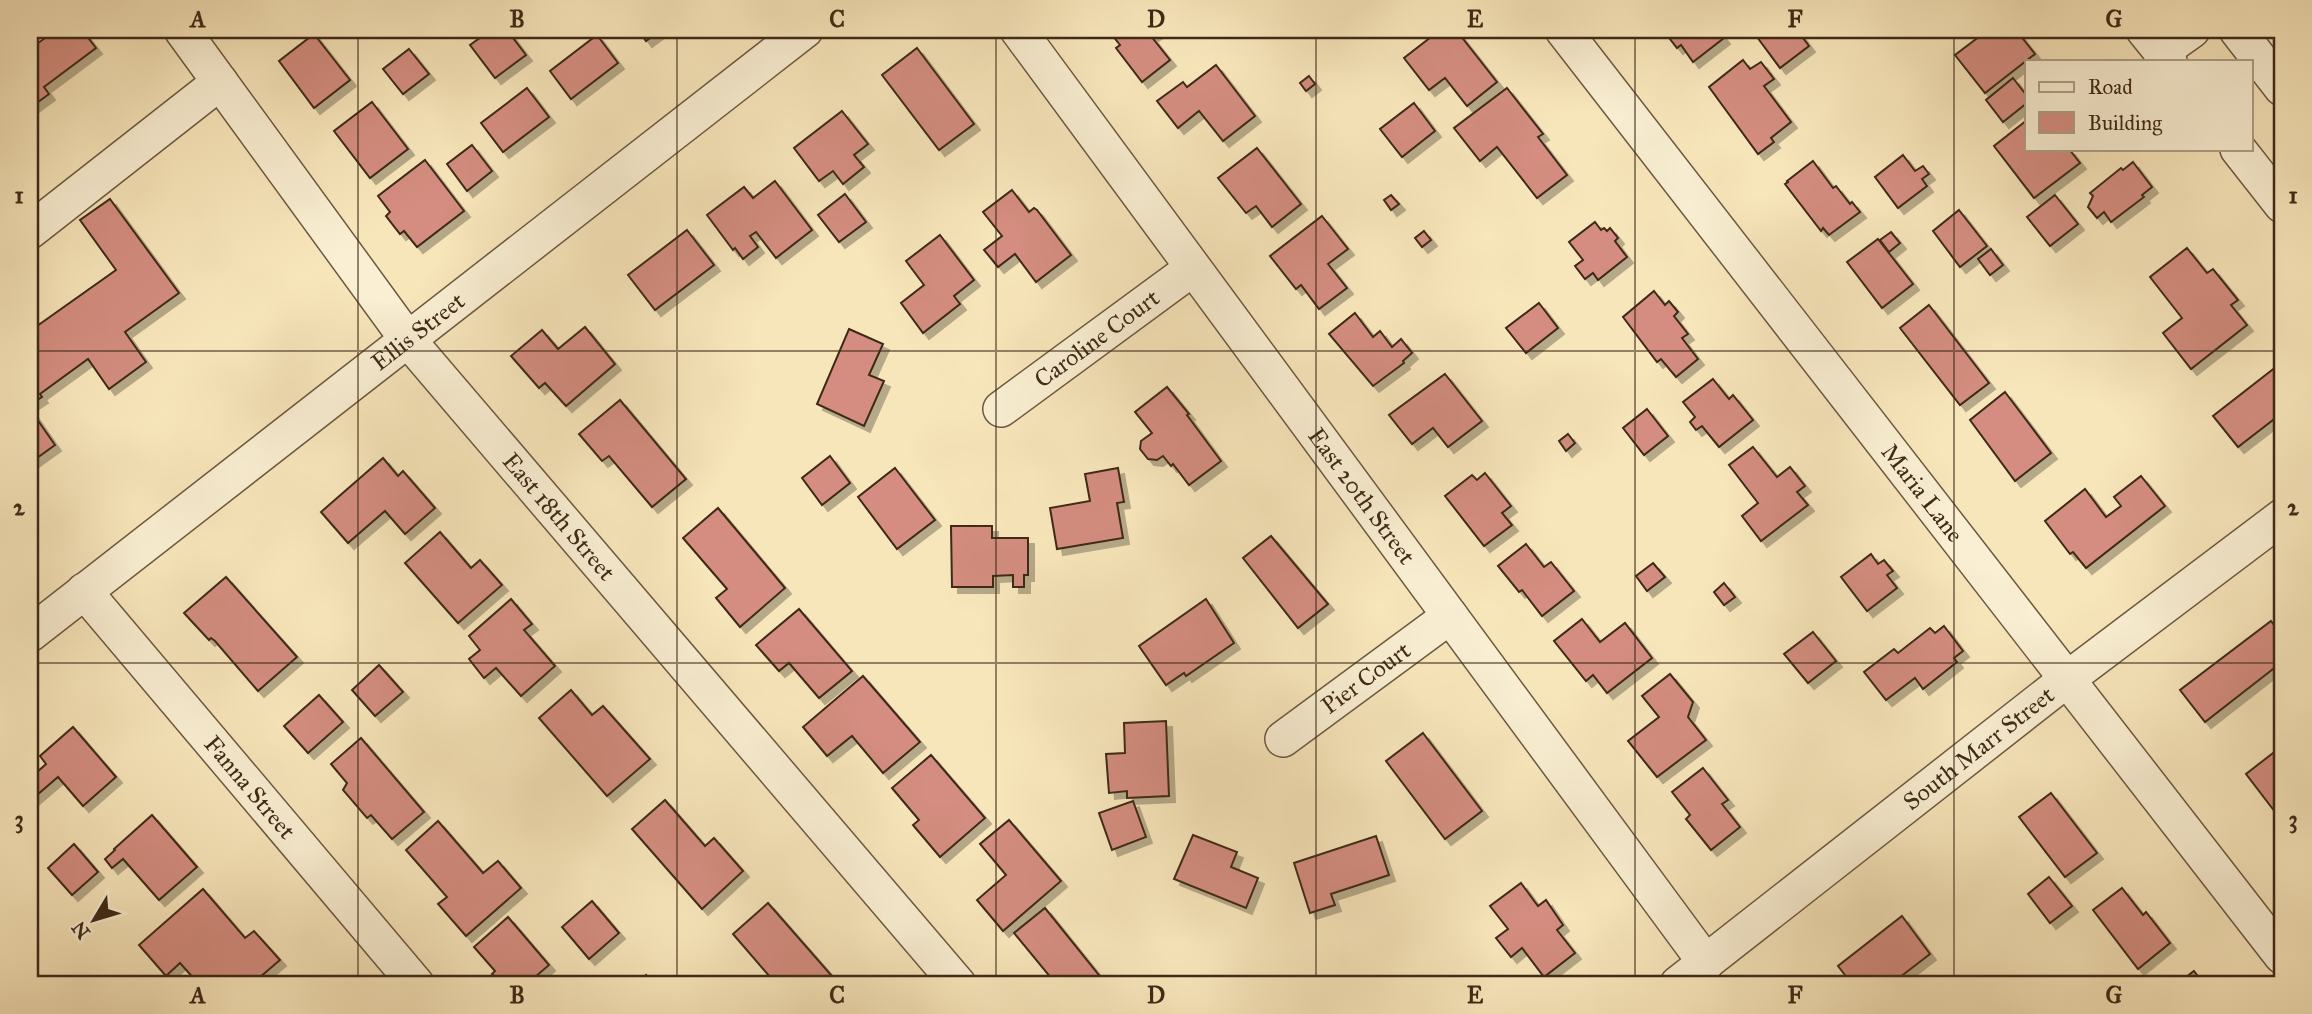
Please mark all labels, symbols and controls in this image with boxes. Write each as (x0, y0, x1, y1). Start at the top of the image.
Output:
text: A (188, 5, 206, 33)
text: B (509, 5, 525, 33)
text: C (829, 5, 845, 33)
text: D (1147, 5, 1165, 33)
text: E (1467, 5, 1484, 33)
text: F (1787, 5, 1803, 33)
text: G (2106, 5, 2123, 33)
legend (2025, 60, 2252, 150)
text: Road (2088, 74, 2133, 100)
text: Building (2088, 110, 2162, 136)
text: 1 (14, 181, 24, 209)
text: 1 (2288, 181, 2298, 209)
street label: Caroline Court (1028, 282, 1166, 394)
street label: Ellis Street (365, 285, 471, 377)
street label: East 20th Street (1301, 422, 1422, 571)
street label: Maria Lane (1875, 438, 1970, 548)
street label: East 18th Street (496, 447, 622, 587)
text: 2 (13, 493, 25, 521)
text: 2 (2287, 493, 2299, 521)
street label: Pier Court (1315, 635, 1417, 721)
street label: South Marr Street (1897, 680, 2061, 817)
street label: Fanna Street (198, 729, 302, 846)
text: 3 (14, 805, 24, 834)
text: 3 (2288, 805, 2298, 834)
north arrow (60, 884, 130, 954)
text: N (67, 917, 95, 944)
text: A (188, 981, 206, 1009)
text: B (509, 981, 525, 1009)
text: C (829, 981, 845, 1009)
text: D (1147, 981, 1165, 1009)
text: E (1467, 981, 1484, 1009)
text: F (1787, 981, 1803, 1009)
text: G (2106, 981, 2123, 1009)

